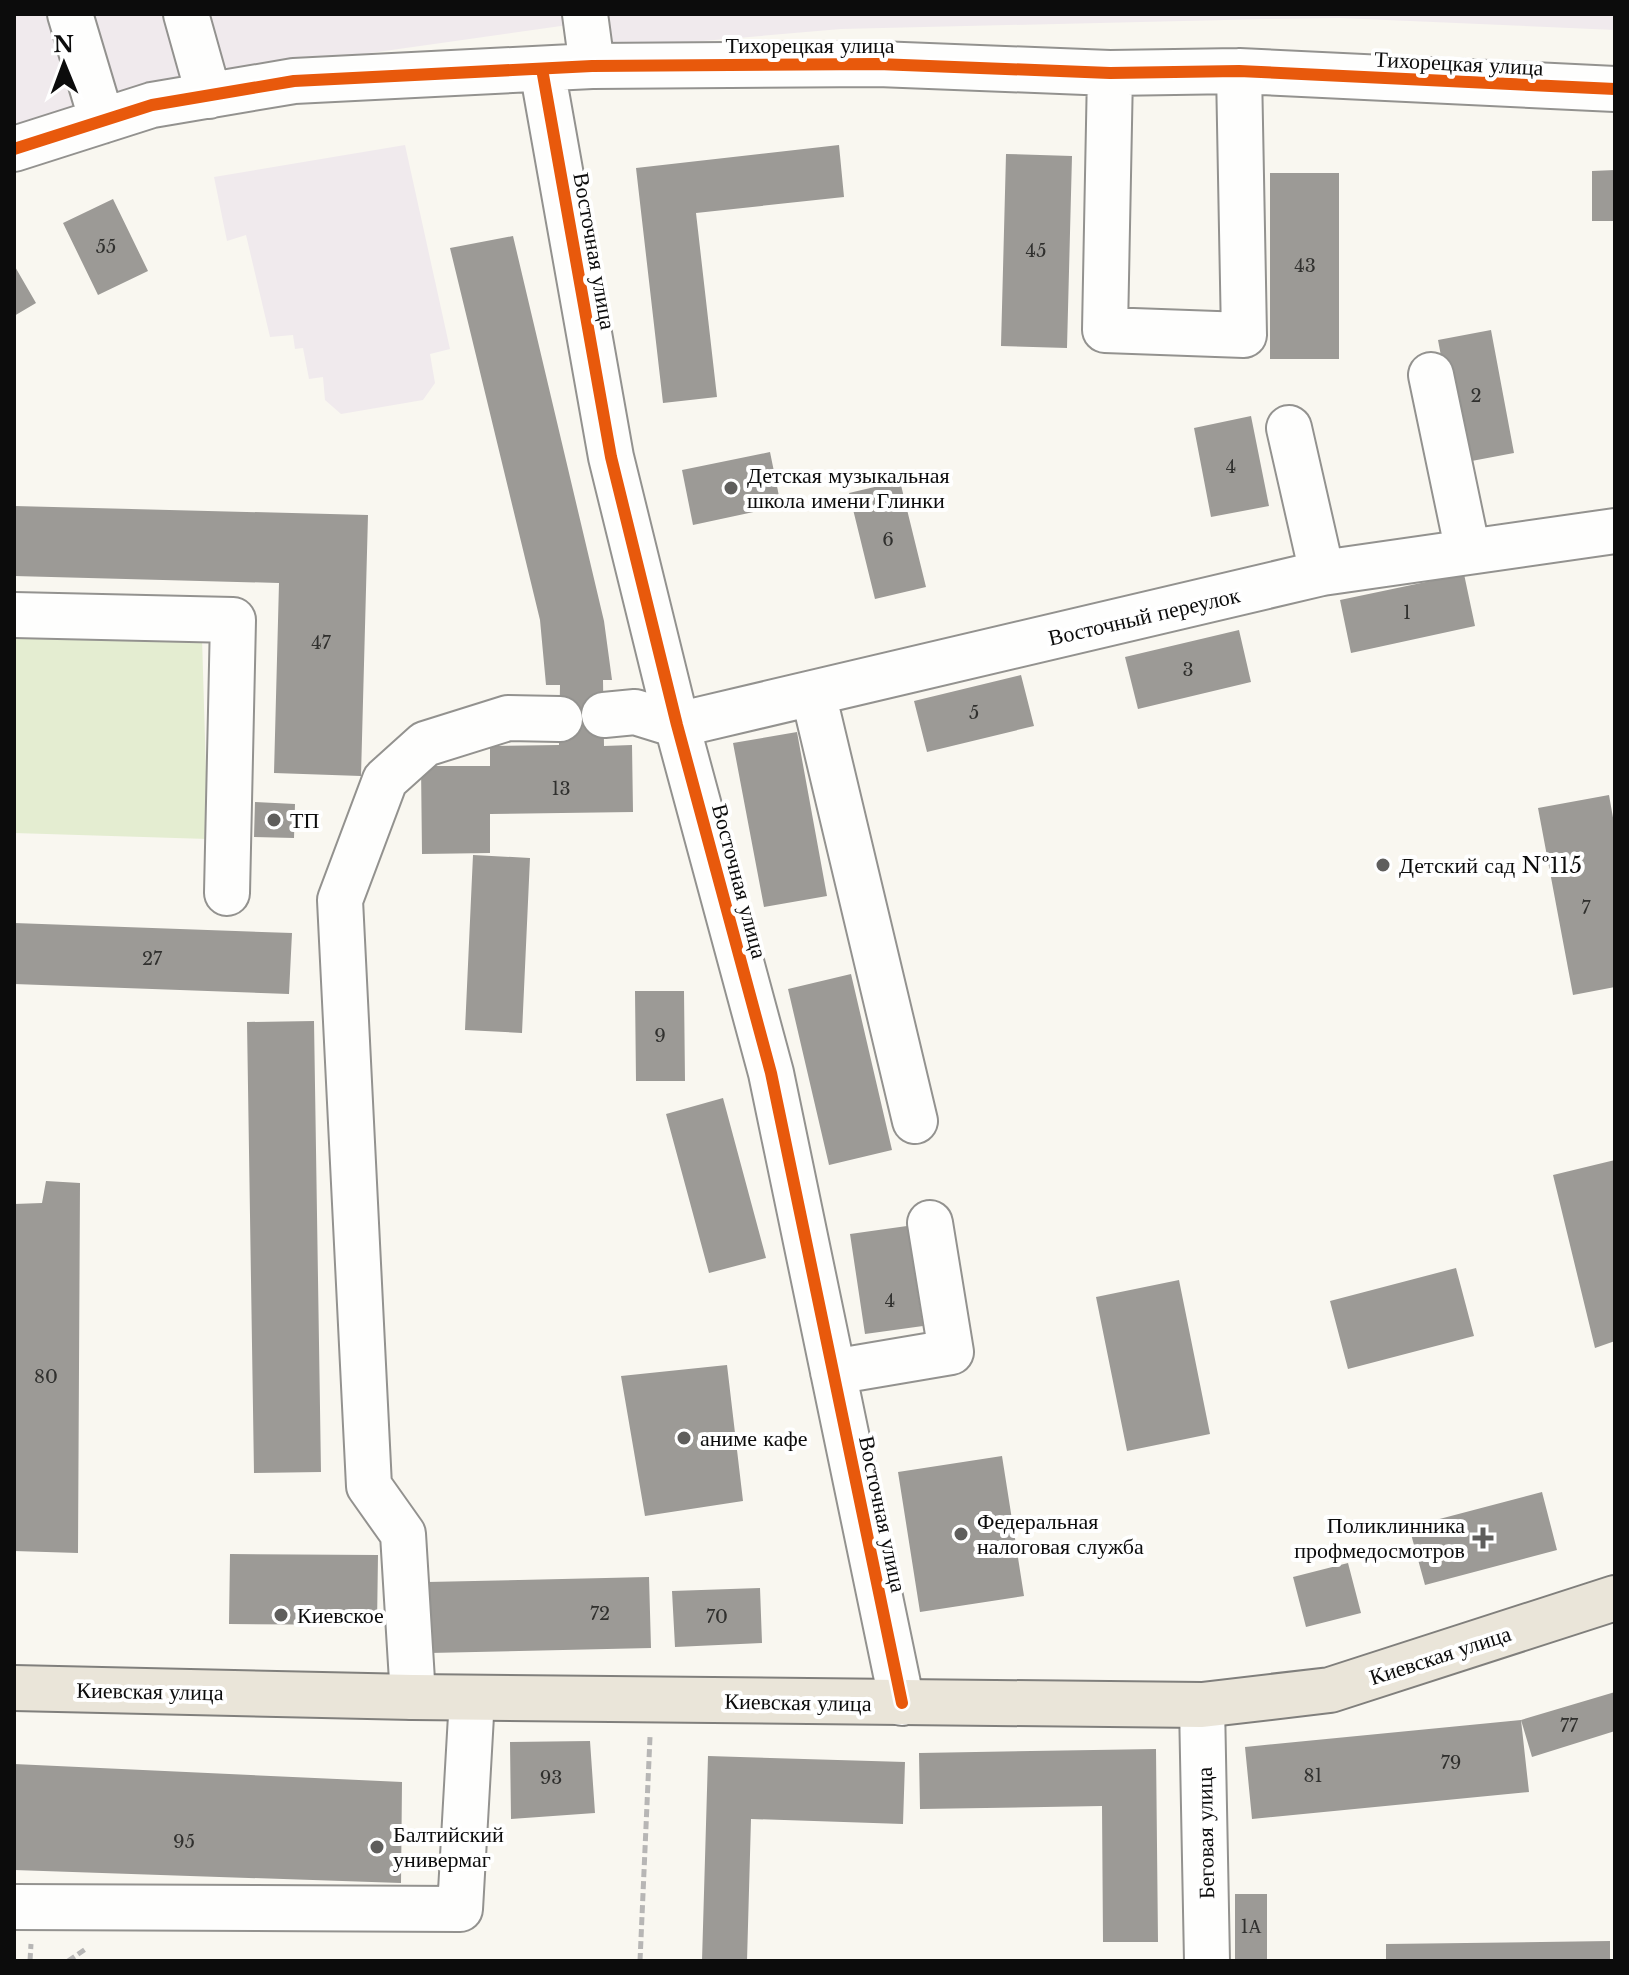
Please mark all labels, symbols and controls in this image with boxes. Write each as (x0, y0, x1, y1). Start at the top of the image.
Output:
north arrow (24, 24, 104, 104)
text: N (53, 31, 75, 58)
street label: Тихорецкая улица (725, 32, 895, 59)
street label: Тихорецкая улица (1374, 46, 1544, 81)
street label: Восточная улица (567, 170, 622, 332)
house number: 55 (96, 236, 116, 258)
house number: 45 (1026, 240, 1046, 262)
house number: 43 (1294, 255, 1316, 277)
house number: 2 (1470, 385, 1482, 407)
house number: 4 (1226, 456, 1236, 478)
place label: Детская музыкальная школа имени Глинки (747, 462, 950, 514)
marker: Детская музыкальная школа имени Глинки (722, 479, 740, 497)
house number: 6 (882, 529, 894, 551)
street label: Восточный переулок (1046, 581, 1243, 652)
house number: 1 (1403, 602, 1411, 624)
house number: 47 (311, 632, 332, 654)
house number: 3 (1182, 659, 1194, 681)
house number: 5 (969, 702, 979, 724)
house number: 13 (551, 778, 571, 800)
street label: Восточная улица (706, 801, 773, 962)
place label: ТП (290, 807, 319, 834)
marker: ТП (265, 811, 283, 829)
place label: Детский сад №115 (1399, 852, 1582, 879)
marker: Детский сад №115 (1374, 856, 1392, 874)
house number: 7 (1581, 897, 1591, 919)
house number: 27 (142, 948, 163, 970)
house number: 9 (654, 1025, 666, 1047)
house number: 4 (885, 1290, 895, 1312)
house number: 80 (34, 1366, 58, 1388)
place label: аниме кафе (700, 1425, 807, 1452)
marker: аниме кафе (675, 1429, 693, 1447)
street label: Восточная улица (853, 1433, 912, 1595)
place label: Федеральная налоговая служба (977, 1508, 1144, 1560)
place label: Поликлинника профмедосмотров (1294, 1512, 1465, 1564)
marker: Федеральная налоговая служба (952, 1525, 970, 1543)
marker: Поликлинника профмедосмотров (1472, 1527, 1494, 1549)
place label: Киевское (297, 1602, 384, 1629)
house number: 72 (590, 1603, 610, 1625)
marker: Киевское (272, 1606, 290, 1624)
house number: 70 (706, 1606, 728, 1628)
street label: Киевская улица (1366, 1620, 1514, 1691)
street label: Киевская улица (76, 1677, 224, 1706)
street label: Киевская улица (724, 1688, 872, 1717)
house number: 77 (1560, 1715, 1579, 1737)
house number: 79 (1441, 1752, 1461, 1774)
house number: 81 (1304, 1765, 1322, 1787)
street label: Беговая улица (1191, 1766, 1220, 1899)
house number: 93 (540, 1767, 562, 1789)
place label: Балтийский универмаг (393, 1821, 504, 1873)
house number: 95 (173, 1831, 195, 1853)
marker: Балтийский универмаг (368, 1838, 386, 1856)
house number: 1А (1240, 1916, 1262, 1938)

